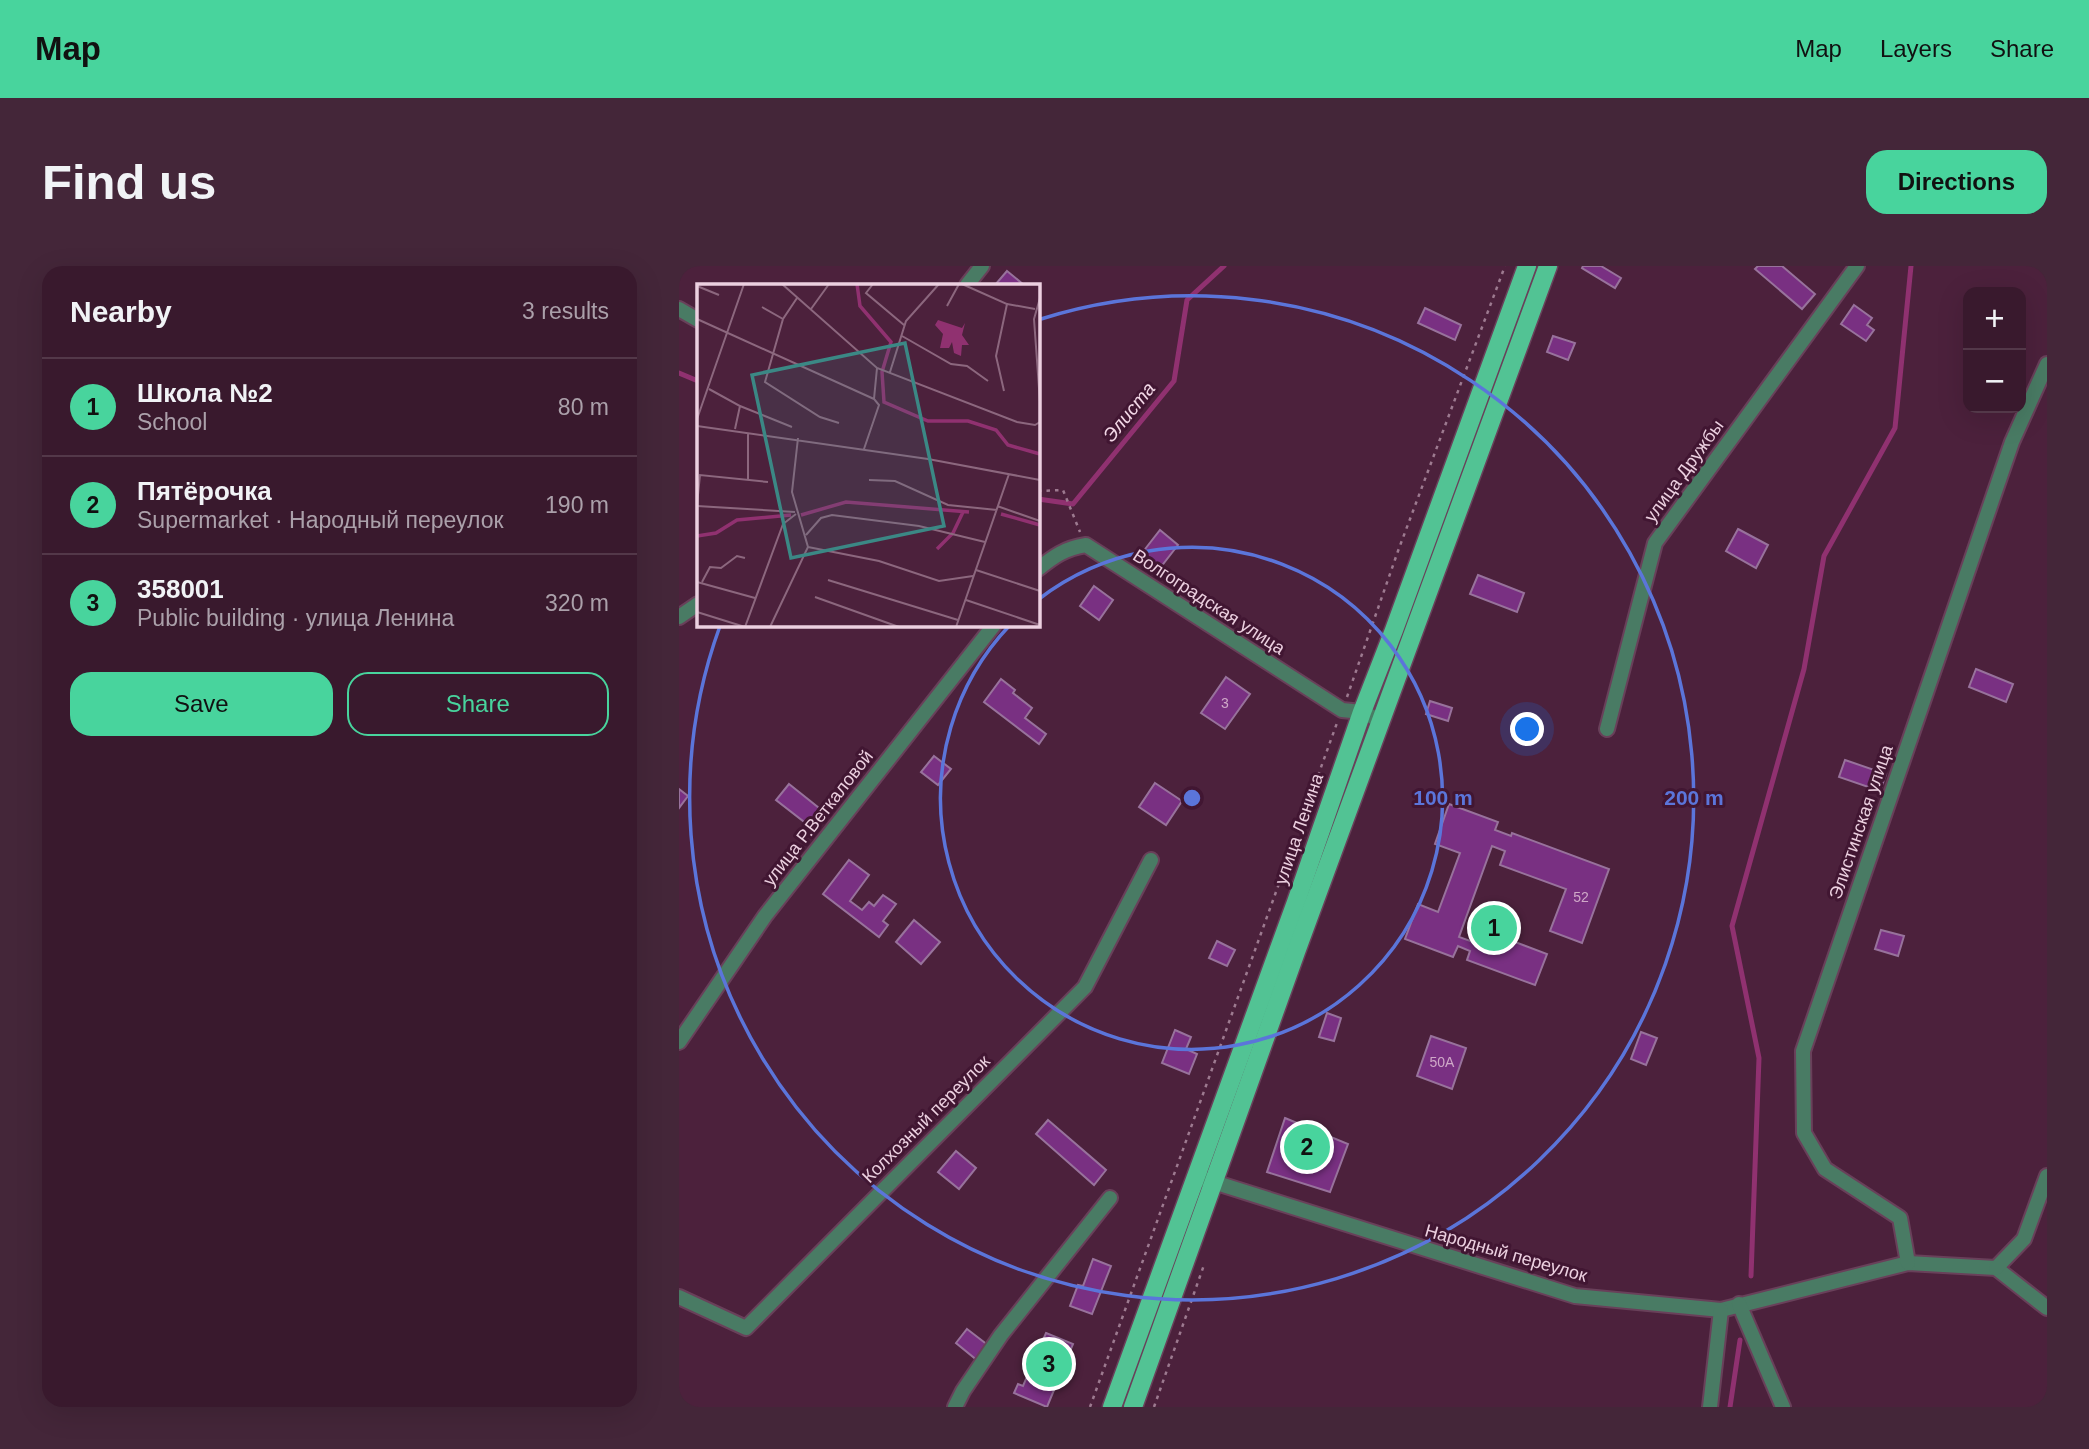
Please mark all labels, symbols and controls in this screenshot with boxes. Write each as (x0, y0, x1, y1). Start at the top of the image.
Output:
text: Map (35, 30, 101, 67)
text: Map (1795, 35, 1842, 62)
text: Layers (1880, 35, 1952, 62)
text: Share (1990, 35, 2054, 62)
button: Directions (1866, 150, 2047, 214)
text: Find us (42, 155, 216, 209)
inset map (697, 284, 1039, 626)
map controls (1963, 287, 2026, 413)
button: + (1963, 287, 2026, 350)
text: Nearby (70, 295, 172, 328)
text: 3 results (522, 298, 609, 324)
button: − (1963, 350, 2026, 413)
text: Школа №2 (137, 378, 273, 408)
water label: Элиста (1099, 378, 1159, 446)
text: 1 (87, 394, 99, 420)
text: 80 m (558, 394, 609, 420)
text: School (137, 409, 207, 435)
street label: улица Дружбы (1640, 416, 1728, 526)
text: Пятёрочка (137, 476, 272, 506)
text: 2 (87, 492, 99, 518)
text: 190 m (545, 492, 609, 518)
text: Supermarket · Народный переулок (137, 507, 504, 533)
street label: Волгоградская улица (1129, 545, 1289, 659)
text: 358001 (137, 574, 224, 604)
text: 3 (87, 590, 99, 616)
text: 320 m (545, 590, 609, 616)
text: Public building · улица Ленина (137, 605, 454, 631)
button: Save (70, 672, 333, 736)
button: Share (347, 672, 609, 736)
house number: 3 (1221, 695, 1229, 711)
your location (1510, 712, 1544, 746)
street label: Элистинская улица (1825, 741, 1897, 902)
street label: улица Р.Веткаловой (759, 746, 877, 890)
street label: улица Ленина (1271, 770, 1328, 887)
centre of rings (1180, 786, 1204, 810)
text: 100 m (1413, 786, 1473, 809)
text: 200 m (1664, 786, 1724, 809)
house number: 52 (1573, 889, 1589, 905)
pin: 1 (1471, 902, 1517, 954)
street label: Колхозный переулок (858, 1051, 994, 1187)
house number: 50А (1430, 1054, 1455, 1070)
pin: 2 (1284, 1121, 1330, 1173)
street label: Народный переулок (1423, 1220, 1590, 1286)
pin: 3 (1026, 1338, 1072, 1390)

